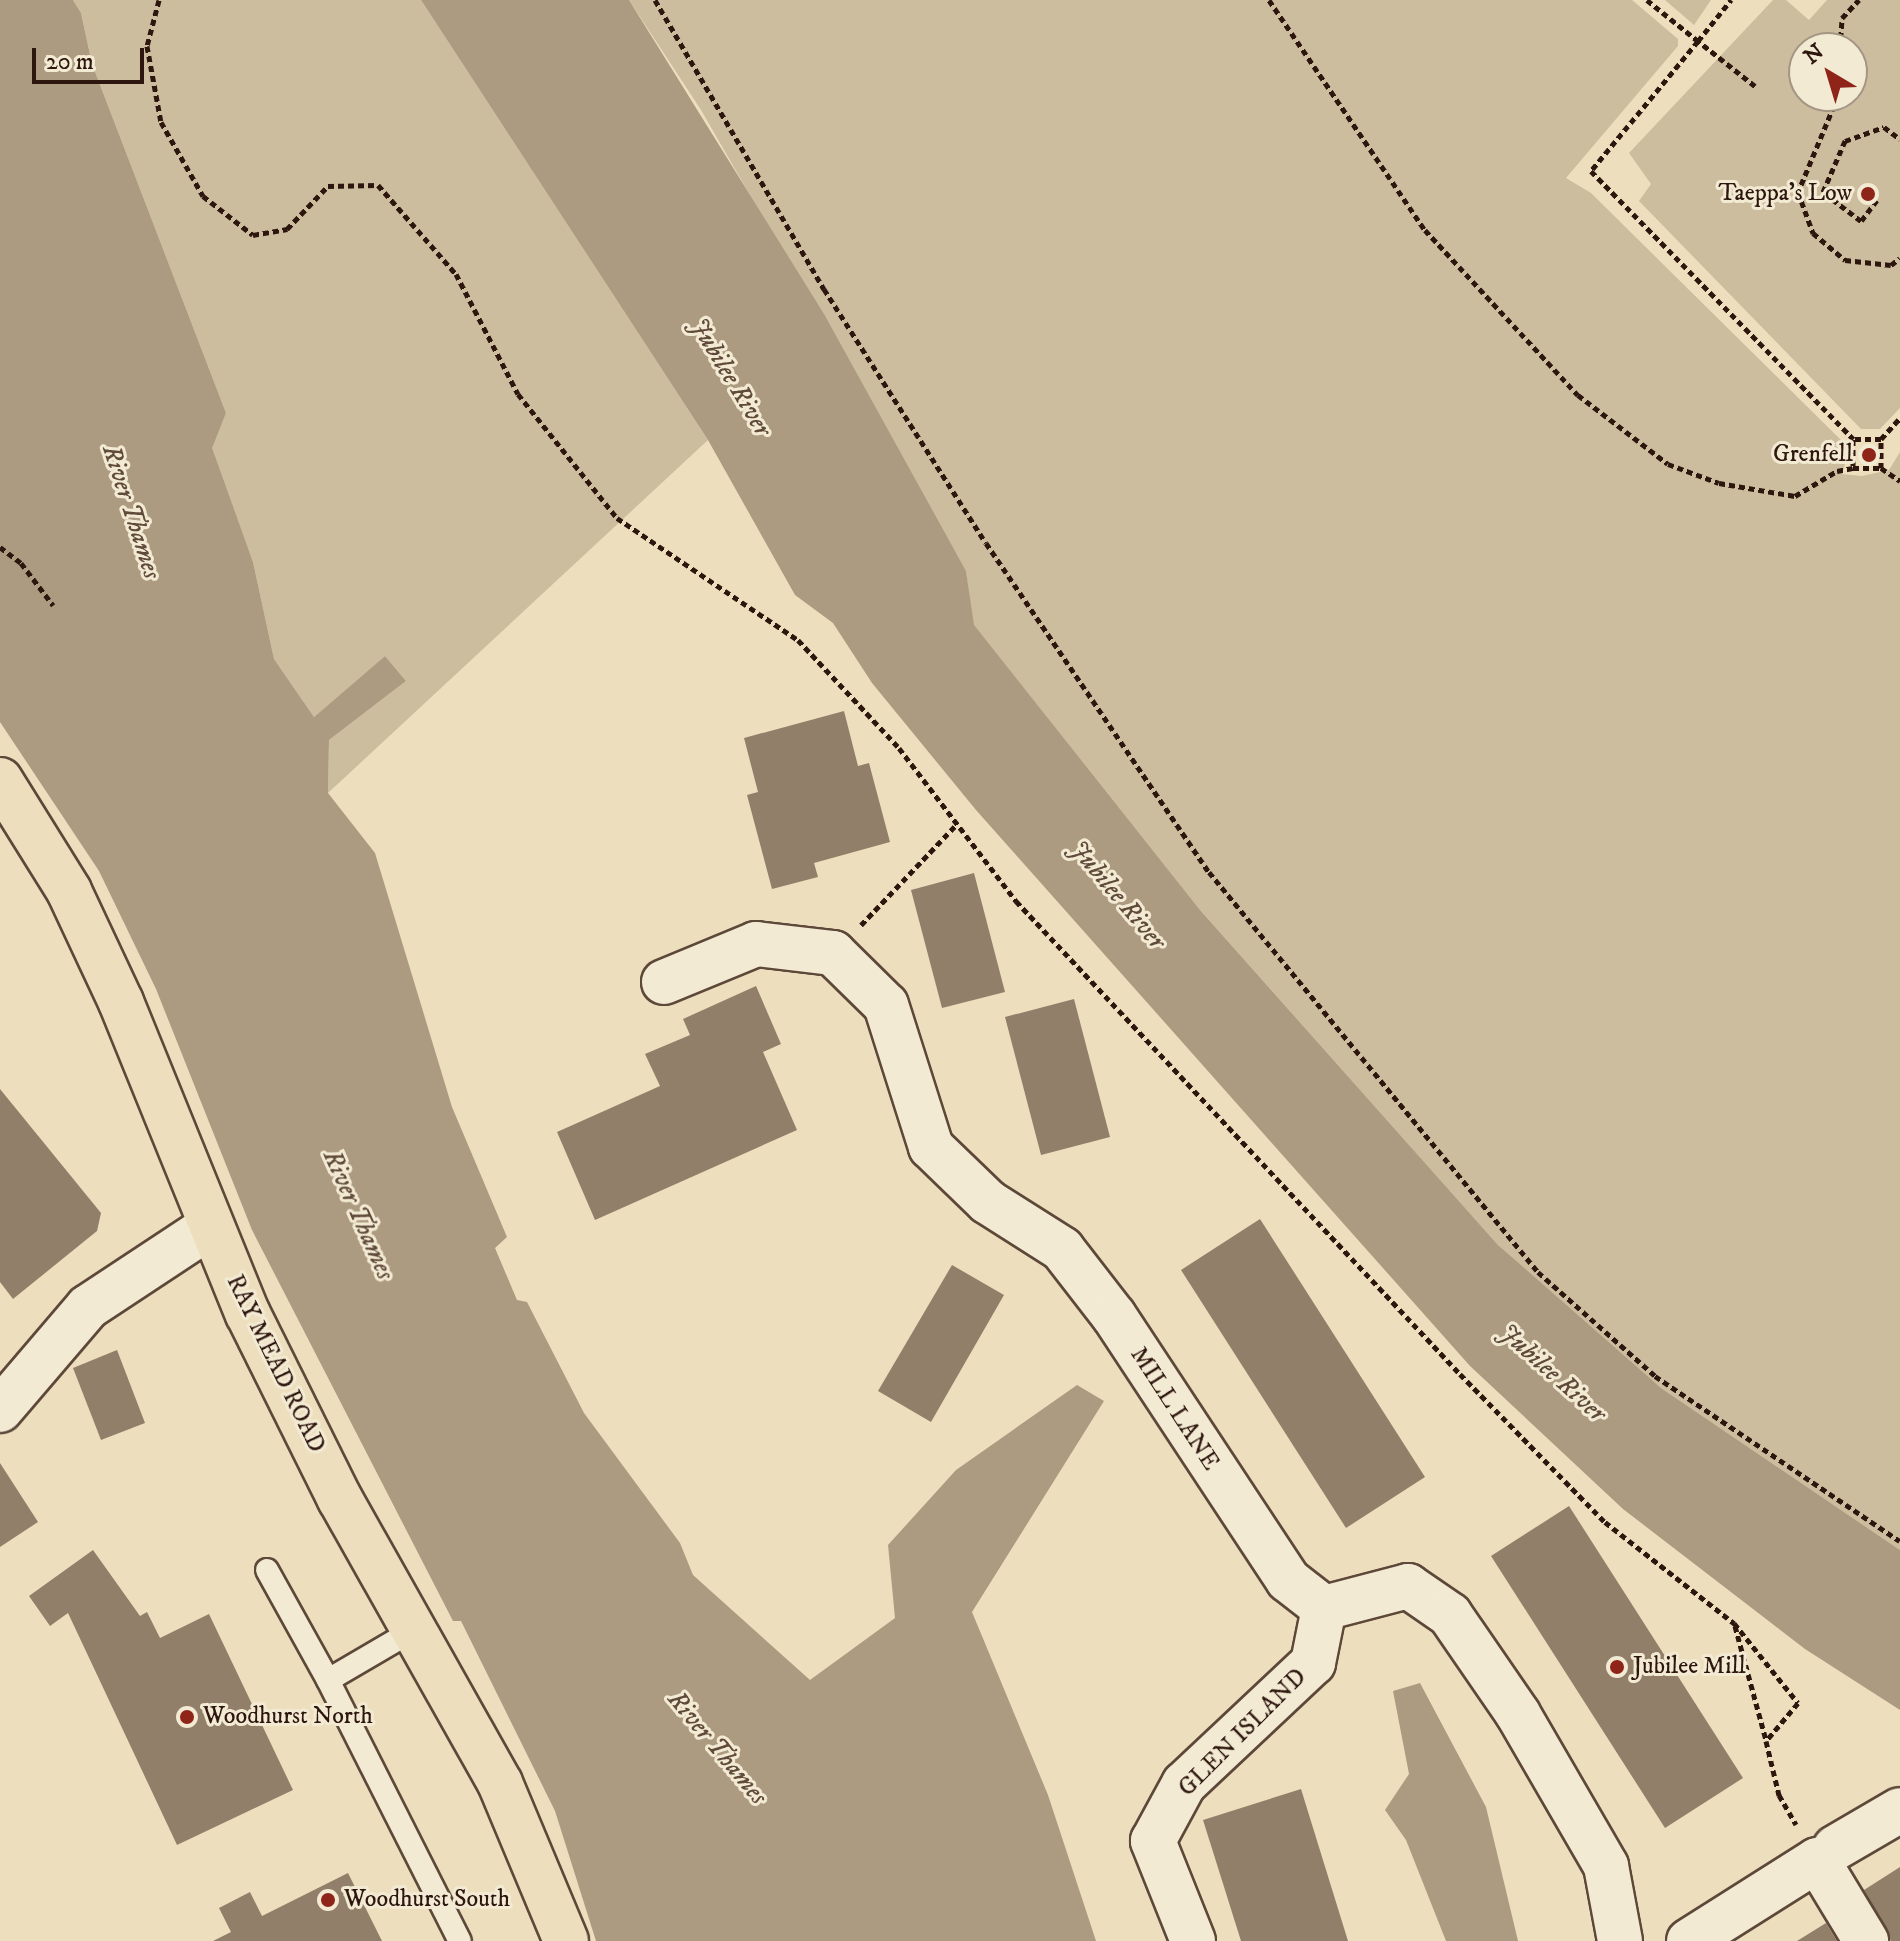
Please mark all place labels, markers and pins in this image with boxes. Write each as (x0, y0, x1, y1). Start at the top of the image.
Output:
place label: Taeppa's Low (1718, 180, 1852, 208)
marker: Taeppa's Low (1859, 185, 1877, 203)
place label: Grenfell (1773, 441, 1853, 469)
marker: Grenfell (1860, 446, 1878, 464)
place label: Jubilee Mill (1633, 1653, 1746, 1681)
marker: Jubilee Mill (1608, 1658, 1626, 1676)
place label: Woodhurst North (203, 1703, 373, 1731)
marker: Woodhurst North (178, 1708, 196, 1726)
place label: Woodhurst South (344, 1886, 510, 1914)
marker: Woodhurst South (319, 1891, 337, 1909)

